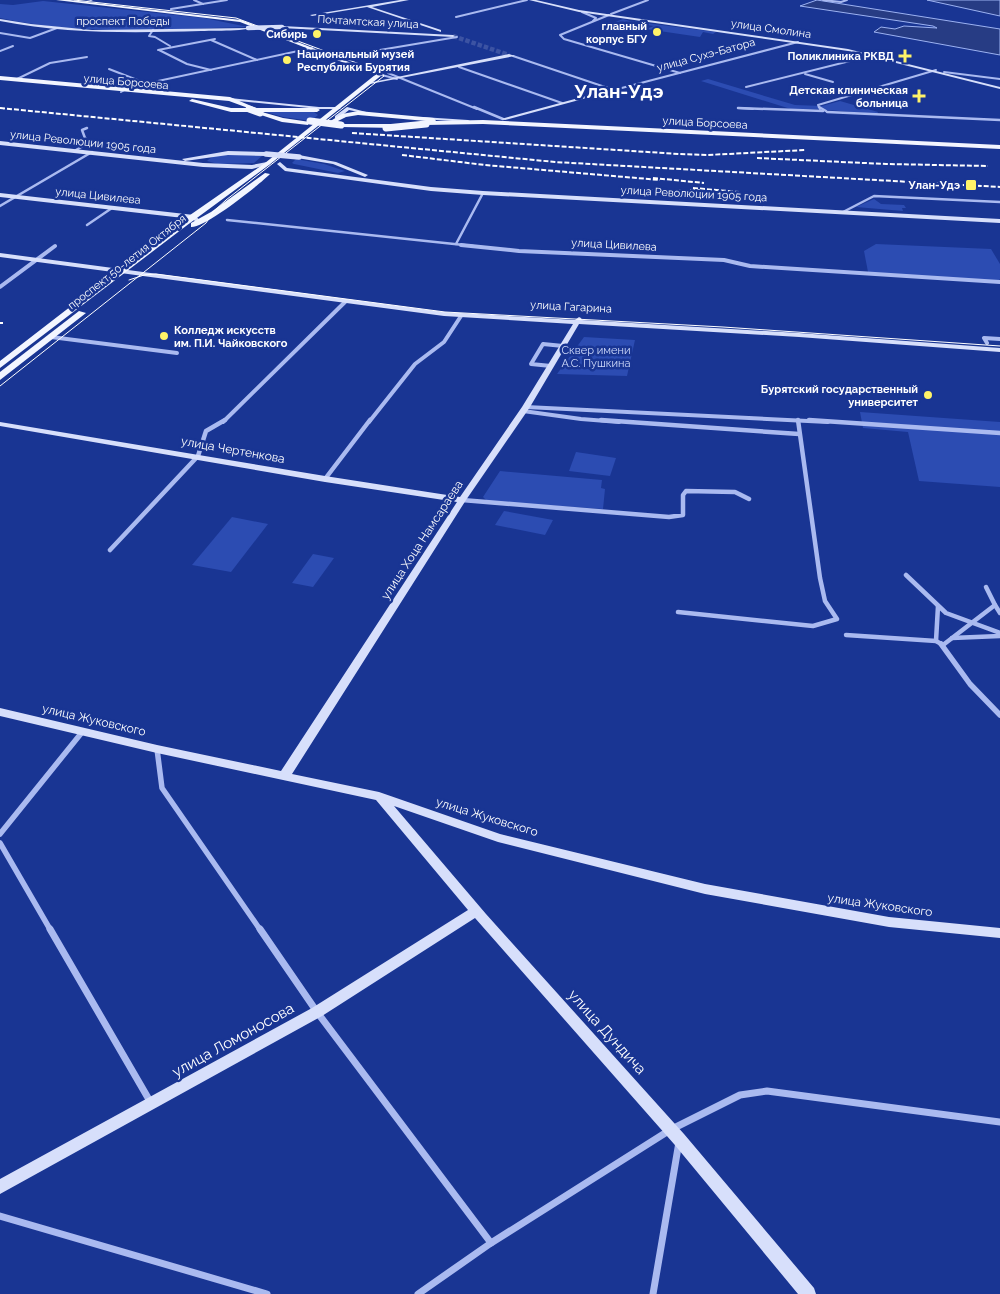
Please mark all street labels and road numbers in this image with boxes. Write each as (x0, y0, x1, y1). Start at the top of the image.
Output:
street label: Почтамтская улица (317, 13, 419, 31)
street label: проспект Победы (76, 15, 170, 28)
street label: улица Смолина (730, 17, 812, 41)
street label: улица Сухэ-Батора (655, 36, 757, 74)
street label: улица Борсоева (83, 72, 169, 92)
street label: улица Борсоева (662, 114, 748, 132)
street label: улица Революции 1905 года (9, 128, 157, 156)
street label: улица Революции 1905 года (620, 184, 768, 204)
street label: улица Цивилева (55, 185, 141, 207)
street label: проспект 50-летия Октября (65, 212, 189, 312)
street label: улица Цивилева (571, 236, 657, 254)
street label: улица Гагарина (530, 298, 612, 316)
street label: улица Чертенкова (180, 434, 286, 466)
street label: улица Хоца Намсараева (378, 478, 466, 602)
street label: улица Жуковского (41, 701, 147, 739)
street label: улица Жуковского (434, 795, 540, 839)
street label: улица Жуковского (827, 891, 933, 919)
street label: улица Дундича (564, 986, 650, 1078)
street label: улица Ломоносова (169, 999, 297, 1081)

